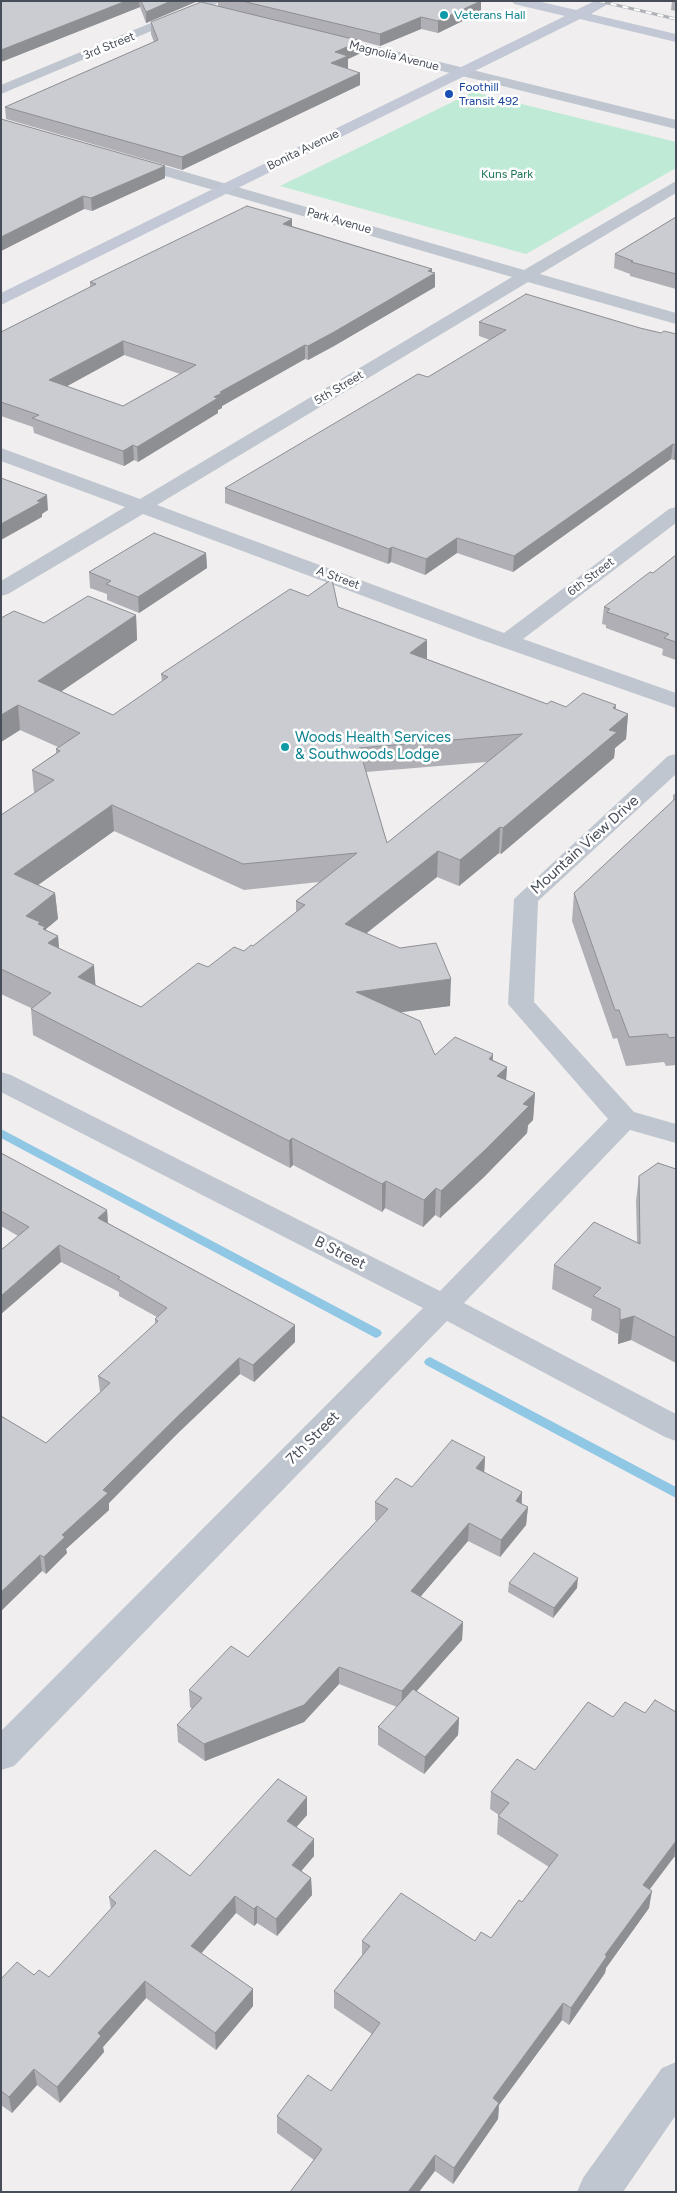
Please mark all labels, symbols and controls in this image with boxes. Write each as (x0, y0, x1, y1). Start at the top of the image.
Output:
place label: Veterans Hall (454, 8, 525, 22)
marker: Veterans Hall (438, 9, 450, 21)
street label: 3rd Street (81, 29, 137, 63)
street label: Magnolia Avenue (348, 38, 440, 74)
place label: Foothill Transit 492 (459, 80, 519, 108)
marker: Foothill Transit 492 (443, 88, 455, 100)
street label: Bonita Avenue (265, 126, 341, 174)
park label: Kuns Park (481, 167, 533, 181)
street label: Park Avenue (305, 205, 373, 237)
street label: 5th Street (312, 368, 366, 408)
street label: 6th Street (565, 555, 617, 599)
street label: A Street (315, 564, 361, 592)
place label: Woods Health Services & Southwoods Lodge (295, 729, 451, 764)
marker: Woods Health Services & Southwoods Lodge (279, 741, 291, 753)
street label: Mountain View Drive (527, 792, 643, 898)
street label: B Street (311, 1233, 369, 1273)
street label: 7th Street (283, 1408, 343, 1468)

